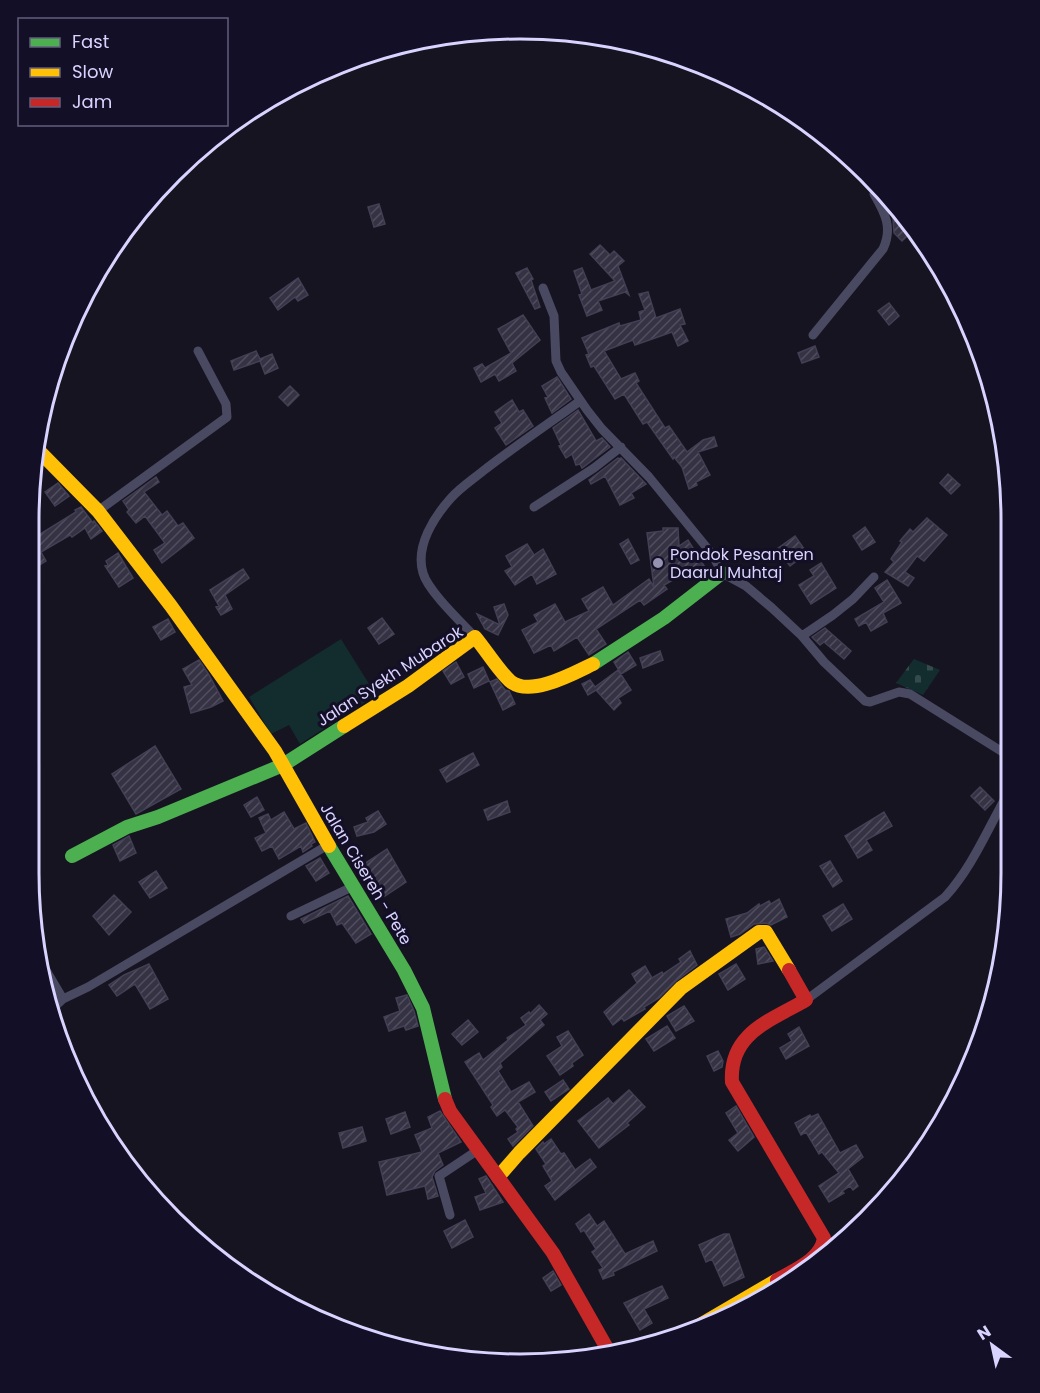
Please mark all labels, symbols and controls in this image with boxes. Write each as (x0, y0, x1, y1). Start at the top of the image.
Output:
legend (18, 18, 228, 126)
text: Fast (72, 29, 109, 54)
text: Slow (72, 59, 114, 84)
text: Jam (72, 89, 112, 114)
place label: Pondok Pesantren Daarul Muhtaj (670, 543, 814, 584)
marker: Pondok Pesantren Daarul Muhtaj (651, 556, 665, 570)
street label: Jalan Syekh Mubarok (313, 620, 468, 732)
street label: Jalan Cisereh - Pete (315, 799, 417, 949)
north arrow (962, 1315, 1022, 1375)
text: N (973, 1320, 995, 1346)

